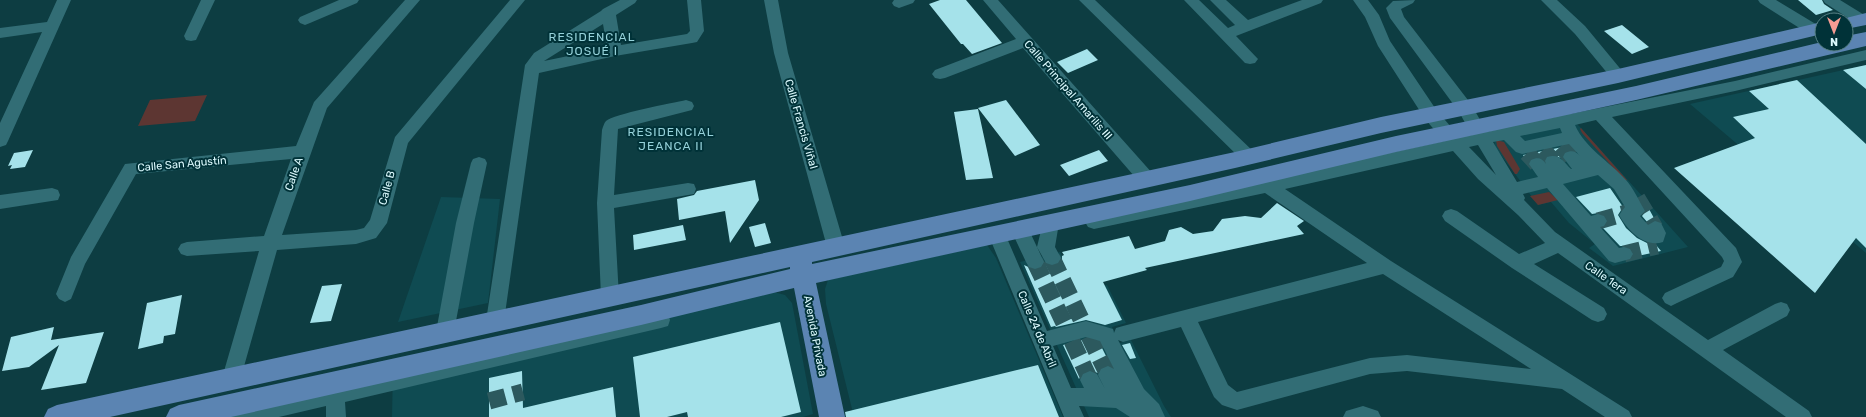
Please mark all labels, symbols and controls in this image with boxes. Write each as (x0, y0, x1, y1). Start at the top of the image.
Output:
north arrow (1814, 12, 1854, 52)
district label: RESIDENCIAL JOSUÉ I (549, 30, 635, 58)
text: N (1830, 35, 1838, 48)
street label: Calle Principal Amarilis III (1021, 38, 1115, 142)
street label: Calle Francis Viñal (782, 78, 820, 170)
district label: RESIDENCIAL JEANCA II (628, 125, 714, 153)
street label: Calle San Agustín (137, 154, 227, 174)
street label: Calle A (282, 155, 306, 193)
street label: Calle B (376, 169, 398, 207)
street label: Calle 1era (1582, 259, 1630, 297)
street label: Calle 24 de Abril (1015, 289, 1059, 369)
street label: Avenida Privada (801, 294, 829, 378)

